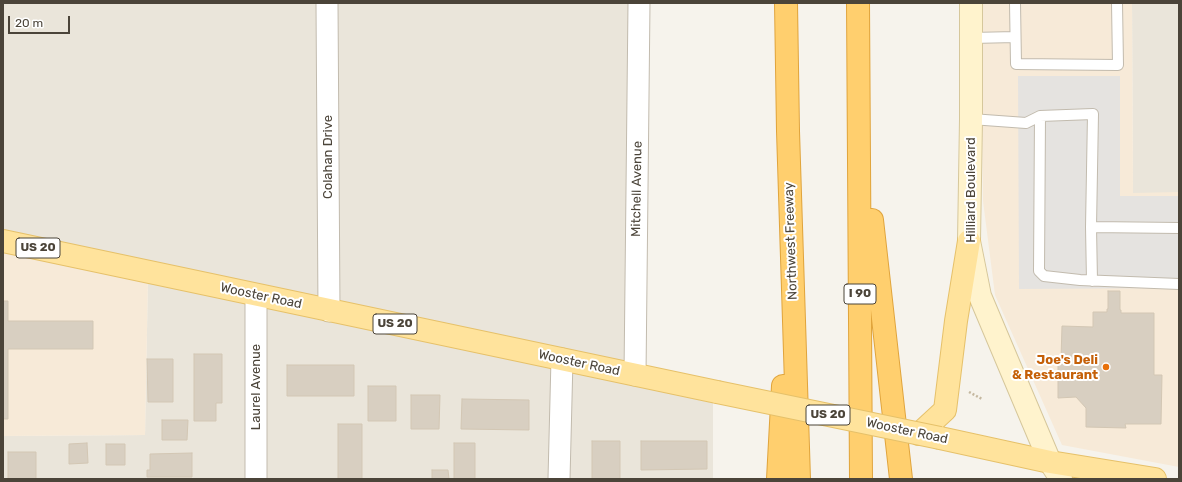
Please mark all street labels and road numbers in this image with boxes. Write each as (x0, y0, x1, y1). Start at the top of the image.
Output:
street label: Colahan Drive (320, 115, 336, 199)
street label: Hilliard Boulevard (963, 137, 979, 243)
street label: Mitchell Avenue (628, 141, 646, 237)
street label: Northwest Freeway (781, 182, 801, 300)
road number: US 20 (16, 238, 60, 258)
street label: Wooster Road (219, 280, 303, 312)
road number: I 90 (844, 284, 876, 304)
road number: US 20 (373, 314, 417, 334)
street label: Laurel Avenue (248, 344, 264, 430)
street label: Wooster Road (537, 347, 621, 379)
road number: US 20 (806, 405, 850, 425)
street label: Wooster Road (865, 415, 949, 447)

